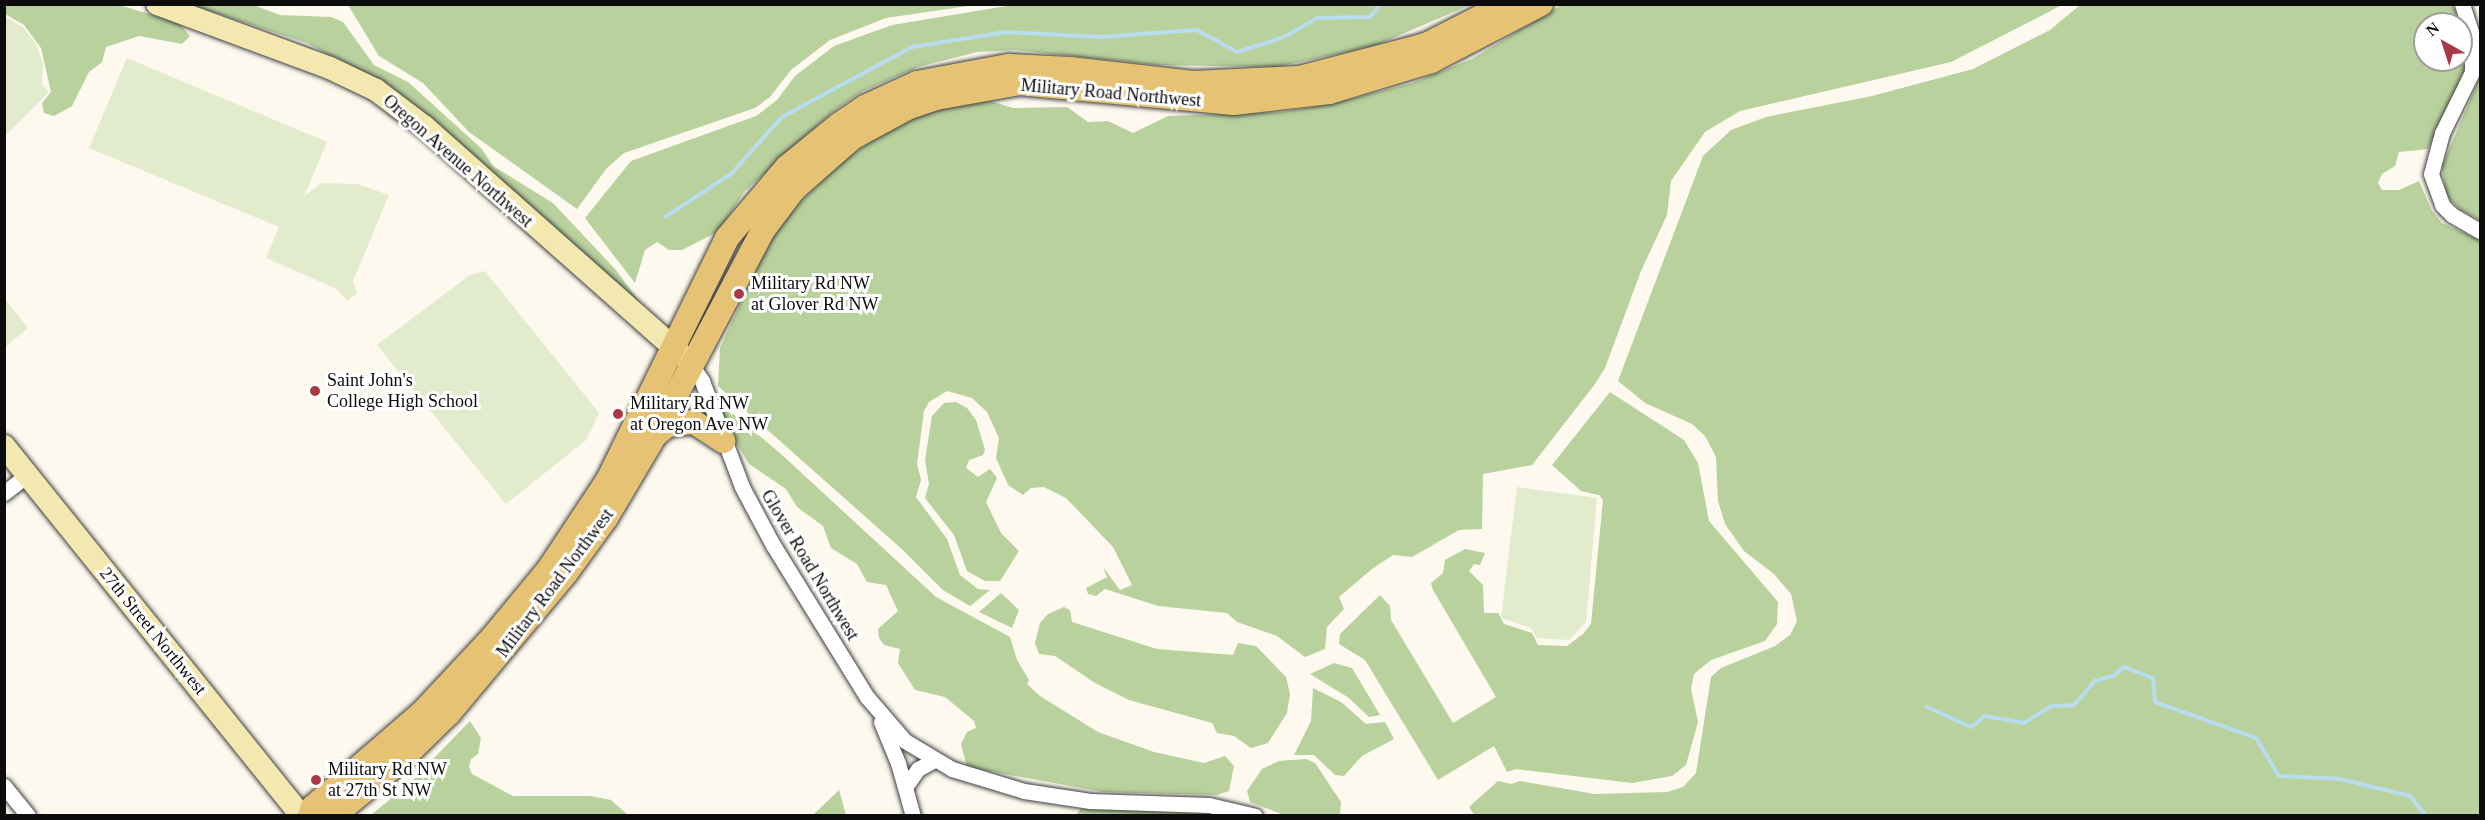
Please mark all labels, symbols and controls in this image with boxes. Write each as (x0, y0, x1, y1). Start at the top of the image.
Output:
north arrow (2413, 12, 2473, 72)
text: N (2423, 19, 2442, 39)
street label: Military Road Northwest (1020, 74, 1202, 112)
street label: Oregon Avenue Northwest (378, 90, 538, 232)
place label: Military Rd NW at Glover Rd NW (751, 273, 878, 316)
marker: Military Rd NW at Glover Rd NW (732, 287, 746, 301)
place label: Saint John's College High School (327, 370, 478, 412)
marker: Saint John's College High School (308, 384, 322, 398)
place label: Military Rd NW at Oregon Ave NW (630, 393, 769, 436)
marker: Military Rd NW at Oregon Ave NW (611, 407, 625, 421)
street label: Glover Road Northwest (756, 486, 864, 644)
street label: Military Road Northwest (492, 504, 618, 662)
street label: 27th Street Northwest (95, 563, 211, 699)
place label: Military Rd NW at 27th St NW (328, 759, 447, 802)
marker: Military Rd NW at 27th St NW (309, 773, 323, 787)

